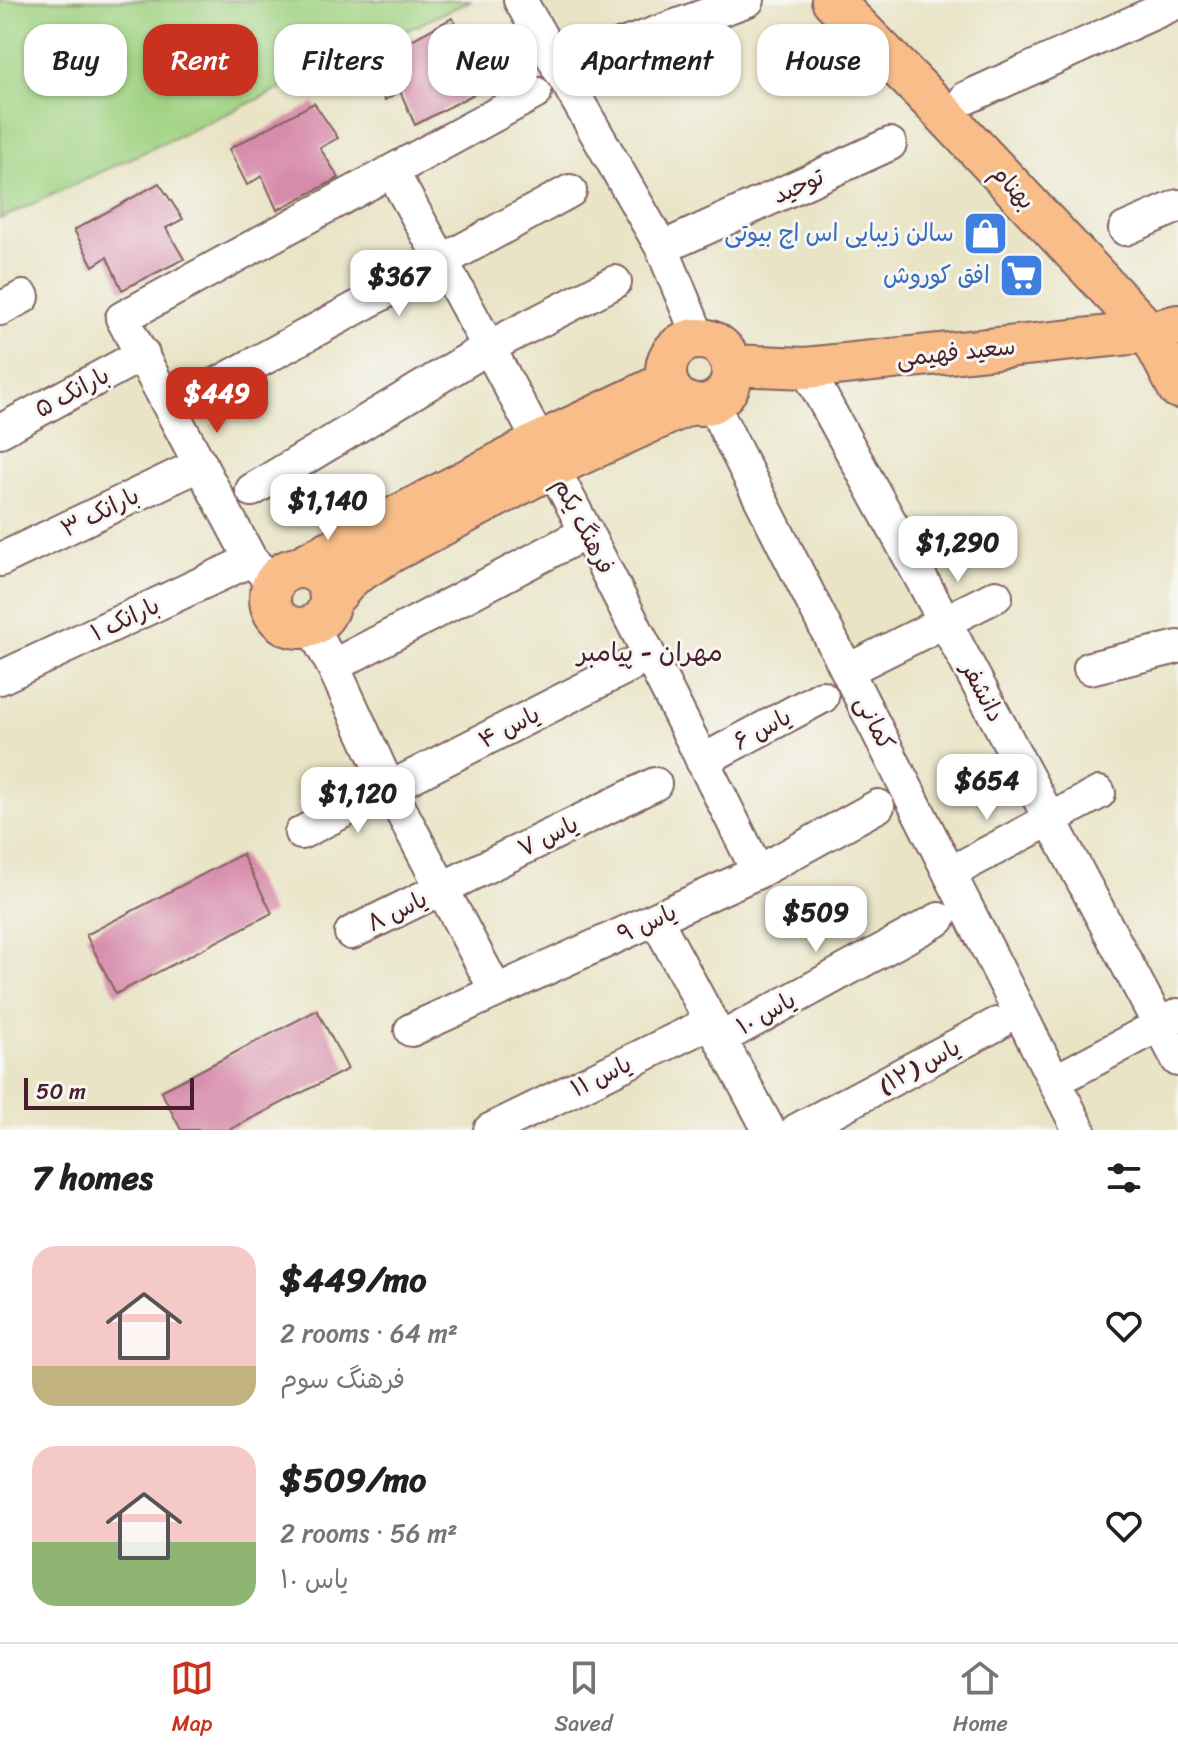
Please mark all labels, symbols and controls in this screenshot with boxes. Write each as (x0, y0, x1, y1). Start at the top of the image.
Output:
chip: Buy (24, 24, 127, 96)
chip: Rent (143, 24, 258, 96)
chip: Filters (274, 24, 412, 96)
chip: New (428, 24, 537, 96)
chip: Apartment (553, 24, 741, 96)
chip: House (757, 24, 889, 96)
street label: بهنام (980, 154, 1046, 220)
street label: توحید (765, 156, 832, 216)
shop icon: سالن زیبایی اس اچ بیوتی (961, 209, 1009, 257)
place label: سالن زیبایی اس اچ بیوتی (724, 212, 954, 254)
pin: $367 (352, 250, 446, 318)
supermarket icon: افق کوروش (997, 251, 1045, 299)
text: $367 (368, 253, 430, 299)
place label: افق کوروش (883, 254, 990, 296)
street label: سعید فهیمی (894, 325, 1018, 379)
street label: بارانک ۵ (27, 355, 117, 429)
pin: $449 (170, 367, 264, 435)
text: $449 (184, 370, 250, 416)
street label: فرهنگ یکم (542, 470, 626, 582)
pin: $1,140 (263, 474, 393, 542)
street label: بارانک ۳ (53, 475, 147, 549)
text: $1,140 (288, 477, 368, 523)
pin: $1,290 (893, 516, 1023, 584)
text: $1,290 (916, 519, 1000, 565)
street label: بارانک ۱ (83, 585, 167, 653)
district label: مهران - پیامبر (575, 629, 723, 675)
street label: دانشفر (949, 652, 1016, 730)
street label: کمانی (843, 688, 907, 758)
street label: یاس ۴ (471, 694, 547, 760)
street label: یاس ۶ (725, 696, 799, 762)
pin: $654 (940, 754, 1034, 822)
text: $654 (955, 757, 1019, 803)
pin: $1,120 (293, 767, 423, 835)
text: $1,120 (319, 770, 397, 816)
street label: یاس ۷ (510, 803, 586, 869)
street label: یاس ۸ (359, 878, 435, 944)
pin: $509 (769, 886, 863, 954)
text: $509 (783, 889, 849, 935)
street label: یاس ۹ (610, 891, 684, 955)
street label: یاس ۱۰ (728, 979, 804, 1047)
street label: یاس (۱۲) (870, 1027, 968, 1105)
street label: یاس ۱۱ (563, 1043, 639, 1109)
text: 50 m (36, 1072, 86, 1111)
scale bar (24, 1074, 194, 1110)
text: 7 homes (32, 1148, 153, 1208)
icon: filters (1102, 1156, 1146, 1200)
text: $449/mo (280, 1250, 427, 1310)
icon: home (96, 1278, 192, 1374)
icon: heart (1102, 1304, 1146, 1348)
text: 2 rooms · 64 m² (280, 1310, 458, 1356)
text: فرهنگ سوم (280, 1356, 405, 1402)
text: $509/mo (280, 1450, 426, 1510)
icon: home (96, 1478, 192, 1574)
icon: heart (1102, 1504, 1146, 1548)
text: 2 rooms · 56 m² (280, 1510, 458, 1556)
text: یاس ۱۰ (280, 1556, 349, 1602)
tab: Map (170, 1656, 214, 1743)
tab: Saved (555, 1656, 613, 1743)
tab: Home (953, 1656, 1008, 1743)

